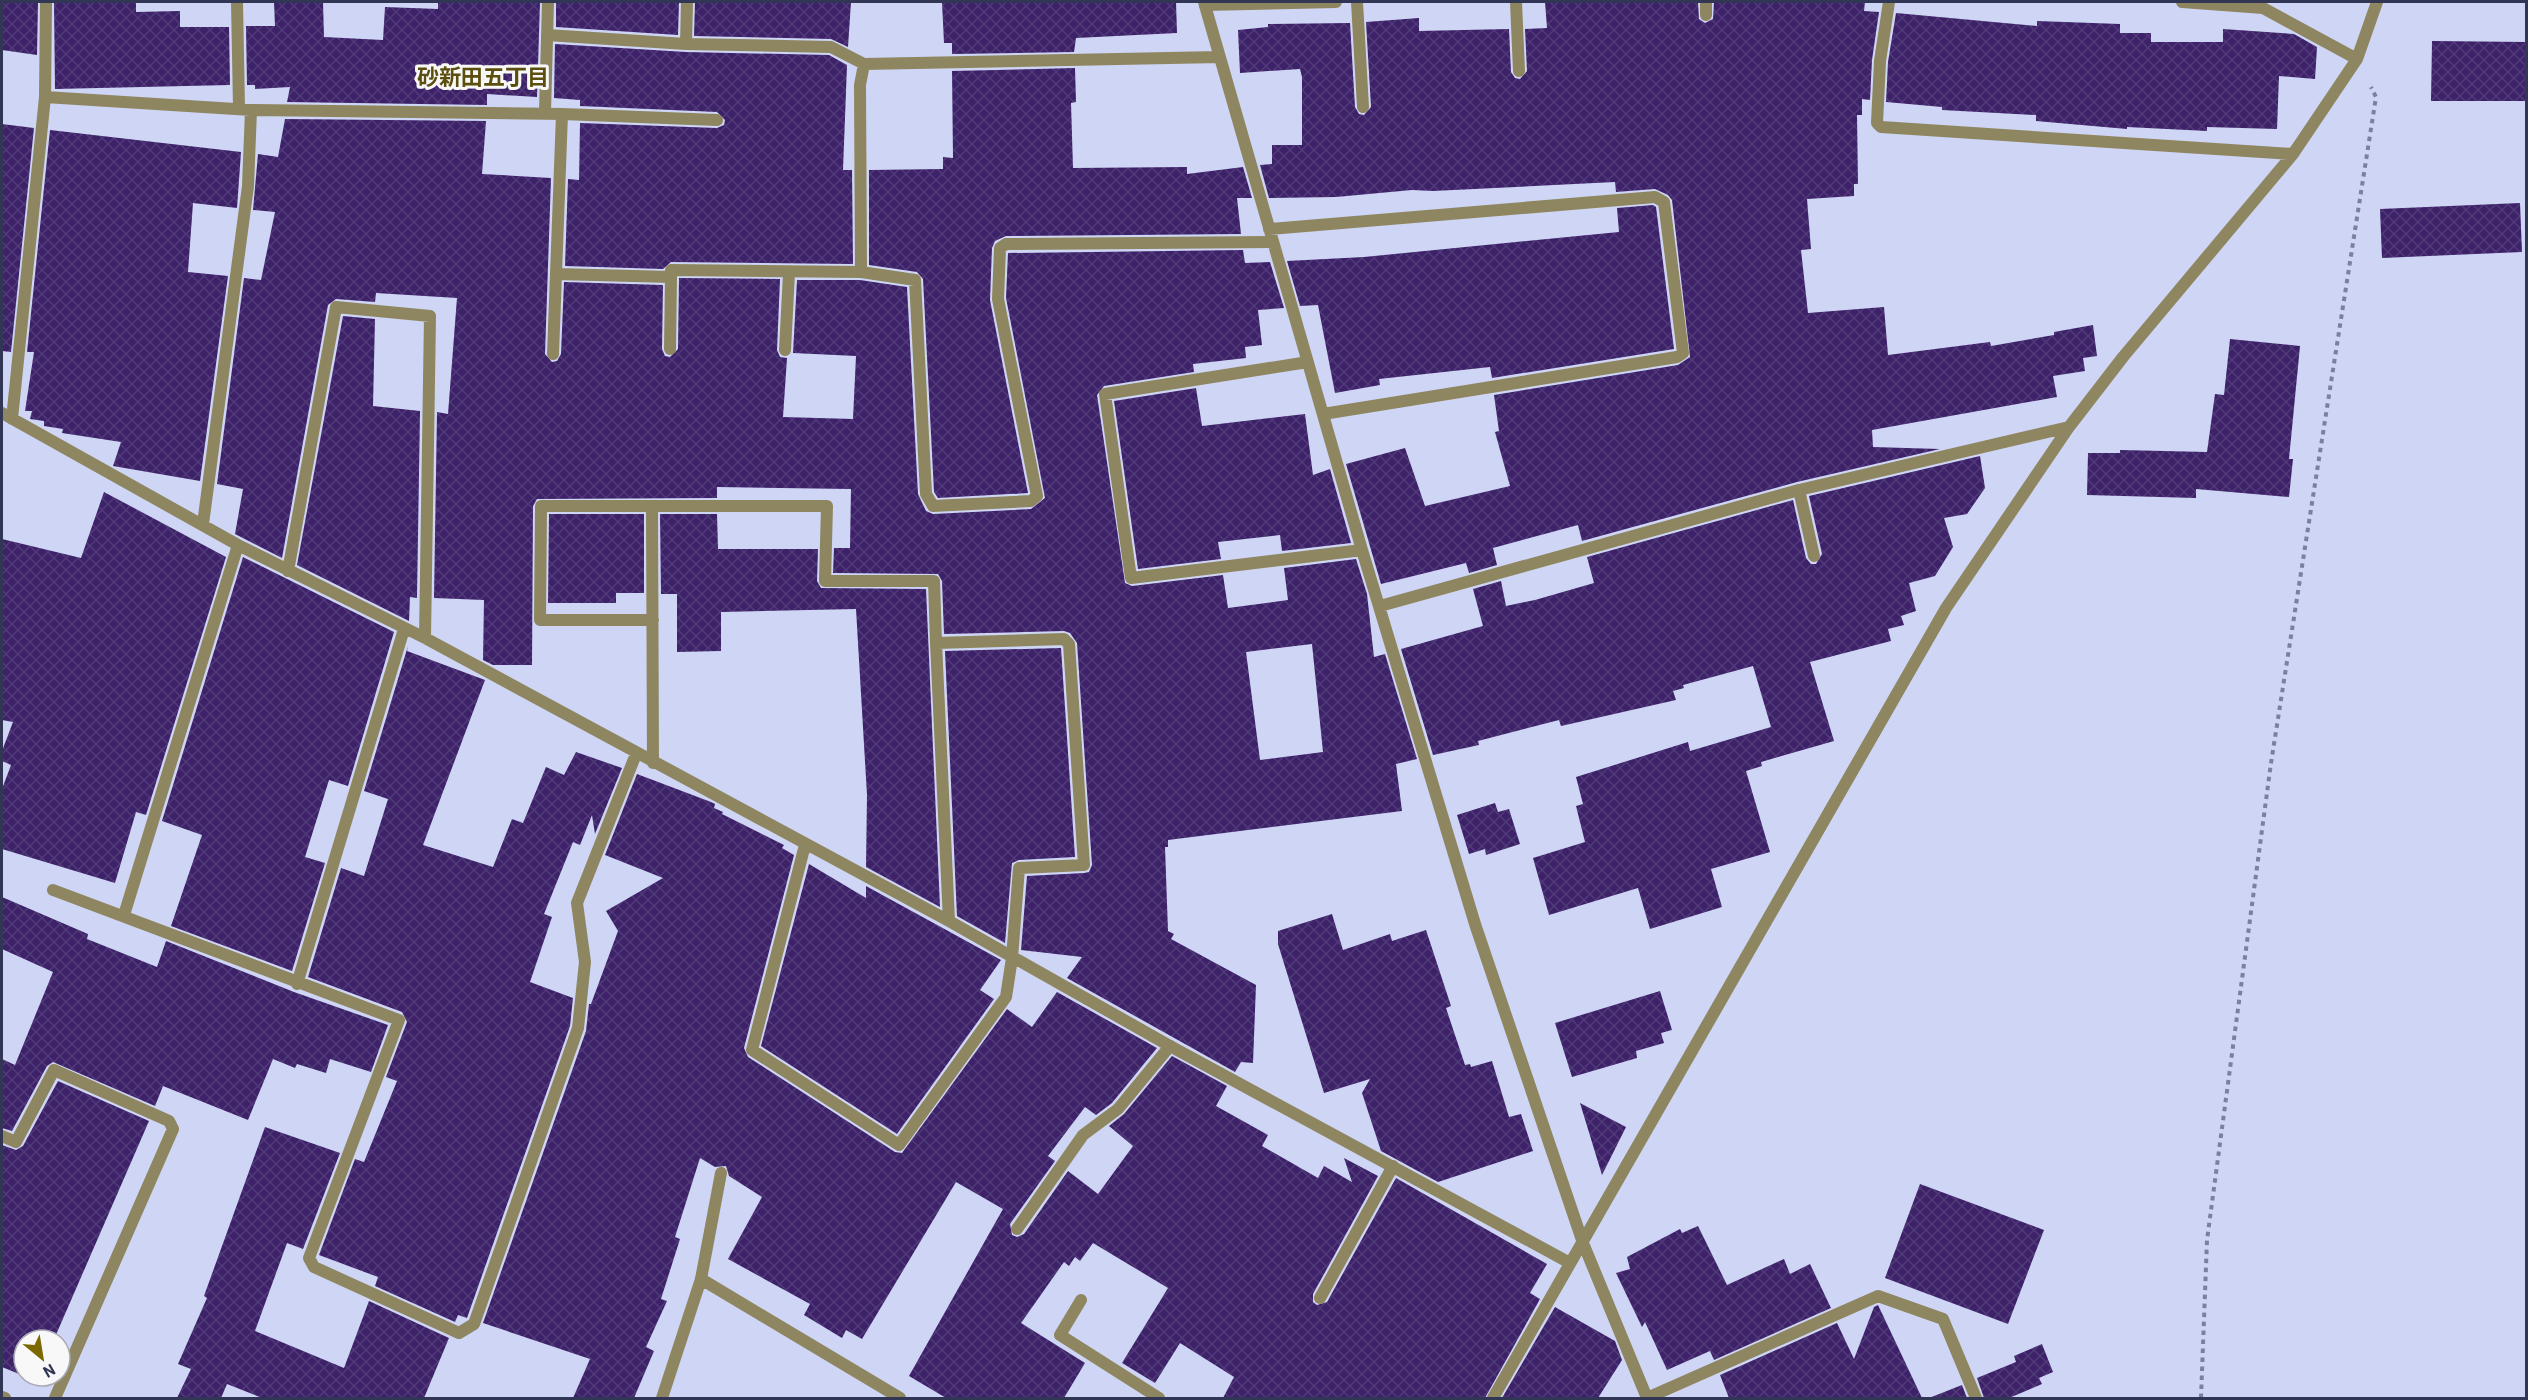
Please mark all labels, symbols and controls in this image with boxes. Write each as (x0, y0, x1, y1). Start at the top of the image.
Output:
district label: 砂新田五丁目 (417, 63, 549, 89)
north arrow (12, 1328, 72, 1388)
text: N (40, 1361, 59, 1382)

